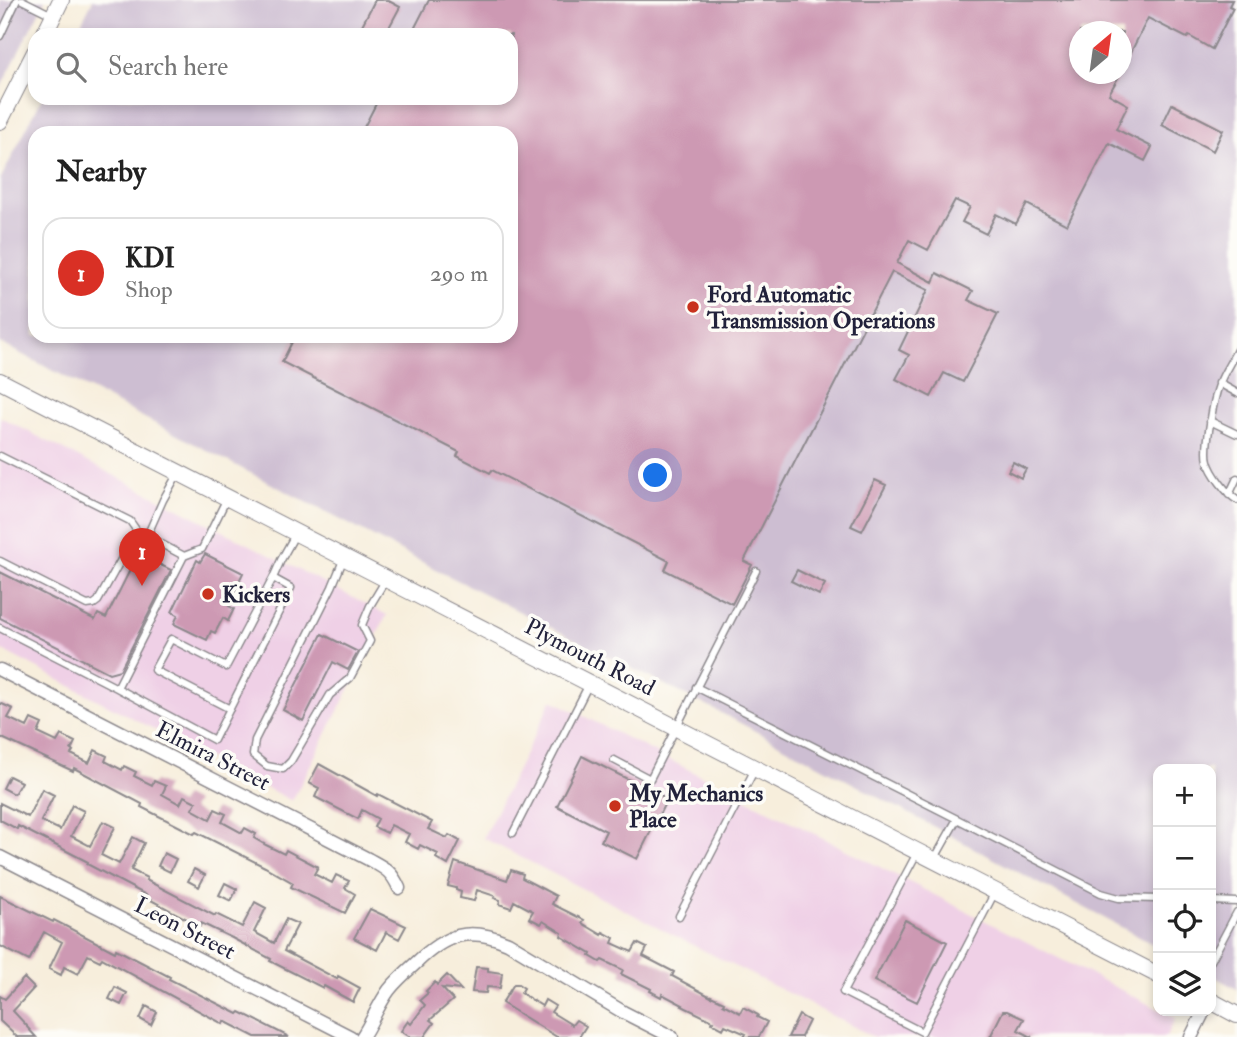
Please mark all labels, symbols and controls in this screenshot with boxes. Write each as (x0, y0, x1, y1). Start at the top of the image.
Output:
north arrow (1069, 21, 1132, 84)
search box (28, 28, 518, 105)
icon: search (52, 48, 90, 86)
text: Search here (108, 51, 228, 83)
text: Nearby (56, 153, 146, 190)
text: KDI (125, 243, 175, 275)
text: 1 (77, 259, 85, 288)
text: 290 m (430, 259, 488, 288)
text: Shop (125, 275, 173, 304)
place label: Ford Automatic Transmission Operations (706, 280, 935, 336)
marker: Ford Automatic Transmission Operations (685, 299, 701, 315)
your location (638, 458, 672, 492)
pin: 1 (119, 528, 165, 586)
place label: Kickers (222, 580, 290, 609)
marker: Kickers (200, 586, 216, 602)
street label: Plymouth Road (520, 612, 660, 702)
street label: Elmira Street (151, 715, 275, 797)
map controls (1153, 764, 1216, 1016)
button: + (1153, 764, 1216, 827)
place label: My Mechanics Place (628, 779, 763, 834)
marker: My Mechanics Place (607, 798, 623, 814)
button: − (1153, 827, 1216, 890)
street label: Leon Street (130, 890, 240, 966)
button: locate (1153, 890, 1216, 953)
button: layers (1153, 953, 1216, 1016)

